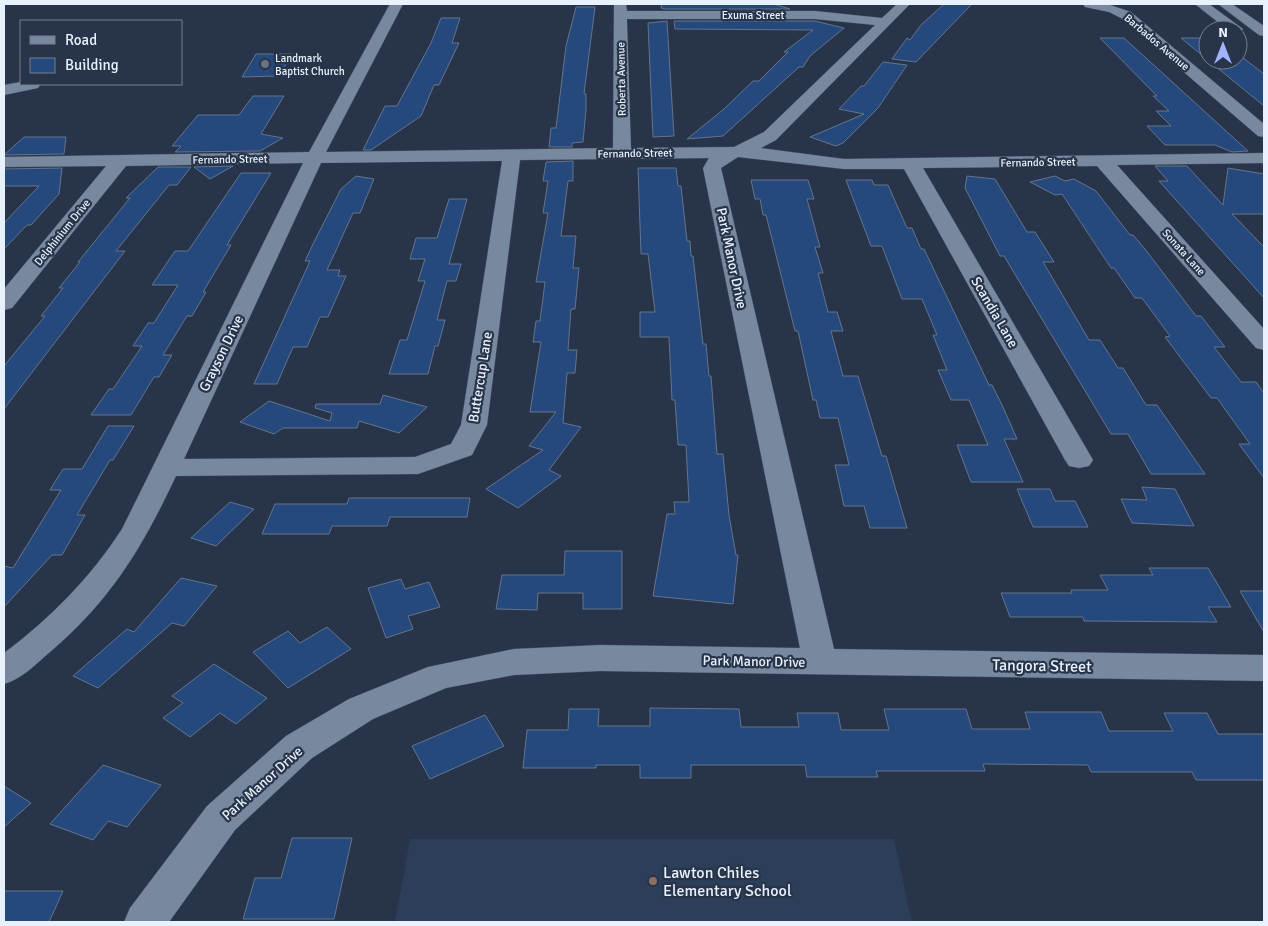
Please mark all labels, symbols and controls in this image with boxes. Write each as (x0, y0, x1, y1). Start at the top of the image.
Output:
street label: Exuma Street (722, 9, 785, 22)
street label: Barbados Avenue (1122, 11, 1192, 73)
legend (20, 20, 182, 85)
north arrow (1198, 20, 1248, 70)
text: N (1218, 24, 1228, 41)
text: Road (65, 31, 97, 49)
street label: Roberta Avenue (614, 42, 629, 116)
place label: Landmark Baptist Church (275, 52, 345, 78)
text: Building (65, 56, 119, 74)
marker: Landmark Baptist Church (259, 58, 271, 70)
street label: Fernando Street (597, 146, 673, 161)
street label: Fernando Street (192, 152, 268, 167)
street label: Fernando Street (1000, 155, 1076, 170)
street label: Delphinium Drive (32, 197, 93, 268)
street label: Park Manor Drive (713, 206, 751, 310)
street label: Sonata Lane (1159, 226, 1208, 278)
street label: Scandia Lane (967, 274, 1022, 351)
street label: Grayson Drive (196, 312, 247, 394)
street label: Buttercup Lane (465, 331, 496, 424)
street label: Park Manor Drive (702, 652, 806, 671)
street label: Tangora Street (992, 655, 1092, 677)
street label: Park Manor Drive (218, 743, 306, 824)
place label: Lawton Chiles Elementary School (663, 863, 792, 901)
marker: Lawton Chiles Elementary School (647, 875, 659, 887)

